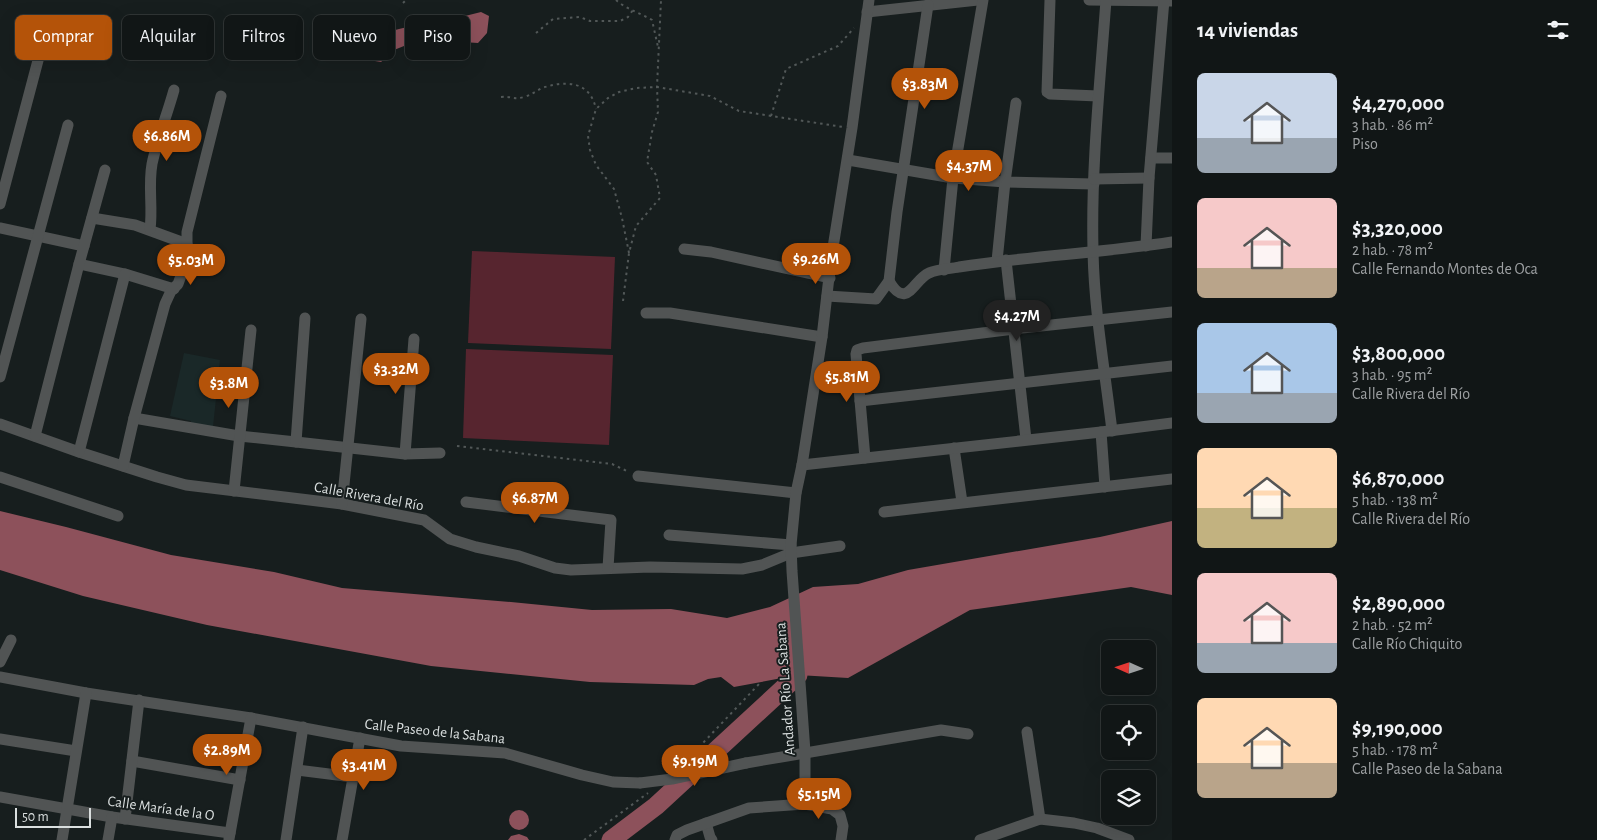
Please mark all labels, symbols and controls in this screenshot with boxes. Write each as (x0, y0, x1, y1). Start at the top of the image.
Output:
chip: Comprar (15, 15, 112, 60)
chip: Alquilar (122, 15, 214, 60)
chip: Filtros (224, 15, 303, 60)
chip: Nuevo (313, 15, 395, 60)
chip: Piso (405, 15, 470, 60)
icon: filters (1544, 16, 1572, 44)
text: 14 viviendas (1197, 20, 1298, 41)
pin: $3.83M (884, 68, 966, 110)
text: $3.83M (902, 76, 948, 92)
icon: home (1237, 93, 1297, 153)
text: $4,270,000 (1352, 93, 1444, 114)
text: 3 hab. · 86 m² (1352, 117, 1433, 133)
pin: $6.86M (126, 120, 208, 162)
text: $6.86M (144, 128, 190, 144)
text: Piso (1352, 136, 1378, 152)
pin: $4.37M (928, 150, 1010, 192)
text: $4.37M (946, 158, 992, 174)
icon: home (1237, 218, 1297, 278)
text: $3,320,000 (1352, 218, 1443, 239)
pin: $9.26M (775, 242, 857, 285)
text: 2 hab. · 78 m² (1352, 242, 1433, 258)
pin: $5.03M (150, 244, 232, 286)
text: $9.26M (793, 251, 839, 267)
text: $5.03M (168, 252, 214, 268)
text: Calle Fernando Montes de Oca (1352, 261, 1538, 277)
pin: $4.27M (976, 300, 1058, 342)
text: $4.27M (994, 308, 1040, 324)
icon: home (1237, 343, 1297, 403)
text: $3,800,000 (1352, 343, 1445, 364)
pin: $3.32M (355, 352, 437, 395)
pin: $5.81M (806, 360, 888, 403)
text: $3.32M (374, 361, 418, 377)
pin: $3.8M (194, 366, 264, 409)
text: 3 hab. · 95 m² (1352, 367, 1432, 383)
text: $5.81M (825, 369, 869, 385)
text: $3.8M (210, 375, 248, 391)
text: Calle Rivera del Río (1352, 386, 1470, 402)
icon: home (1237, 468, 1297, 528)
text: $6,870,000 (1352, 468, 1444, 489)
street label: Calle Rivera del Río (313, 479, 425, 513)
pin: $6.87M (494, 482, 576, 524)
text: $6.87M (512, 490, 558, 506)
text: 5 hab. · 138 m² (1352, 492, 1438, 508)
text: Calle Rivera del Río (1352, 511, 1470, 527)
icon: home (1237, 593, 1297, 653)
text: $2,890,000 (1352, 593, 1445, 614)
text: 2 hab. · 52 m² (1352, 617, 1433, 633)
street label: Andador Río La Sabana (773, 622, 798, 756)
text: Calle Río Chiquito (1352, 636, 1462, 652)
north arrow (1101, 640, 1156, 695)
map controls (1101, 640, 1156, 825)
button: locate (1101, 705, 1156, 760)
street label: Calle Paseo de la Sabana (364, 717, 506, 746)
icon: home (1237, 718, 1297, 778)
text: $9,190,000 (1352, 718, 1443, 739)
pin: $2.89M (186, 734, 268, 776)
text: $2.89M (204, 742, 250, 758)
text: 5 hab. · 178 m² (1352, 742, 1438, 758)
pin: $9.19M (654, 744, 736, 787)
pin: $3.41M (323, 748, 405, 791)
text: $9.19M (673, 753, 717, 769)
text: $3.41M (342, 757, 386, 773)
text: Calle Paseo de la Sabana (1352, 761, 1503, 777)
button: layers (1101, 770, 1156, 825)
pin: $5.15M (778, 778, 860, 820)
text: $5.15M (797, 786, 841, 802)
street label: Calle María de la O (107, 794, 215, 823)
scale bar (15, 805, 91, 828)
text: 50 m (22, 810, 49, 824)

